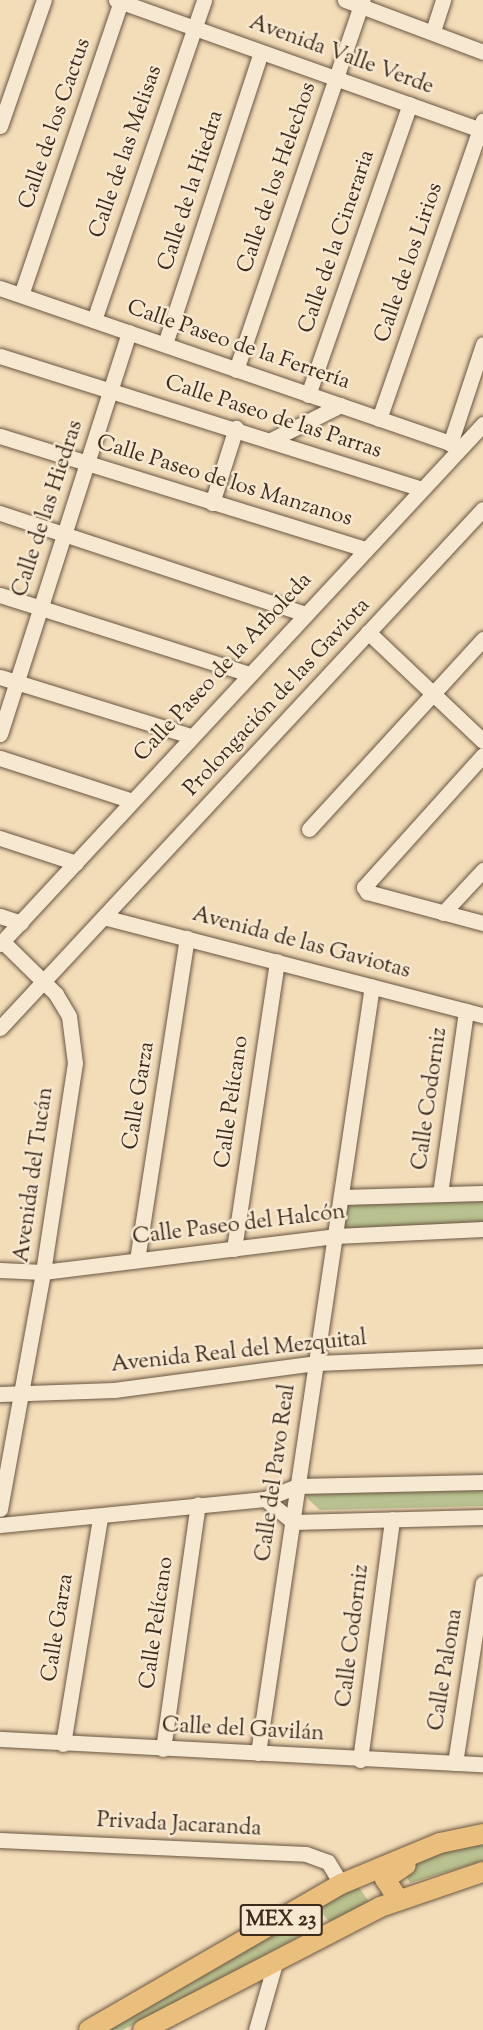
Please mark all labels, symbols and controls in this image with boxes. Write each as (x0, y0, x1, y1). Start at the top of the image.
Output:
street label: Avenida Valle Verde (245, 10, 437, 102)
street label: Calle de los Cactus (14, 35, 98, 213)
street label: Calle de las Melisas (85, 62, 169, 242)
street label: Calle de los Helechos (233, 79, 323, 277)
street label: Calle de la Hiedra (154, 107, 230, 275)
street label: Calle de la Cineraria (294, 147, 382, 337)
street label: Calle de los Lirios (370, 180, 450, 346)
street label: Calle Paseo de la Ferrería (123, 295, 353, 397)
street label: Calle Paseo de las Parras (161, 370, 385, 466)
street label: Calle de las Hiedras (8, 417, 90, 601)
street label: Calle Paseo de los Manzanos (93, 430, 355, 534)
street label: Calle Paseo de la Arboleda (130, 568, 318, 768)
street label: Prolongación de las Gaviota (179, 593, 377, 803)
street label: Avenida de las Gaviotas (189, 902, 413, 986)
street label: Calle Codorniz (408, 1026, 454, 1172)
street label: Calle Pelícano (211, 1034, 255, 1170)
street label: Calle Garza (118, 1040, 162, 1152)
street label: Avenida del Tucán (10, 1086, 60, 1264)
street label: Calle Paseo del Halcón (131, 1200, 347, 1252)
street label: Avenida Real del Mezquital (110, 1326, 368, 1380)
street label: Calle del Pavo Real (251, 1383, 303, 1563)
street label: Calle Pelícano (136, 1555, 180, 1691)
street label: Calle Codorniz (332, 1563, 376, 1709)
street label: Calle Garza (37, 1572, 81, 1684)
street label: Calle Paloma (424, 1607, 470, 1733)
street label: Calle del Gavilán (161, 1714, 325, 1748)
street label: Privada Jacaranda (96, 1809, 262, 1843)
road number: MEX 23 (239, 1902, 323, 1938)

